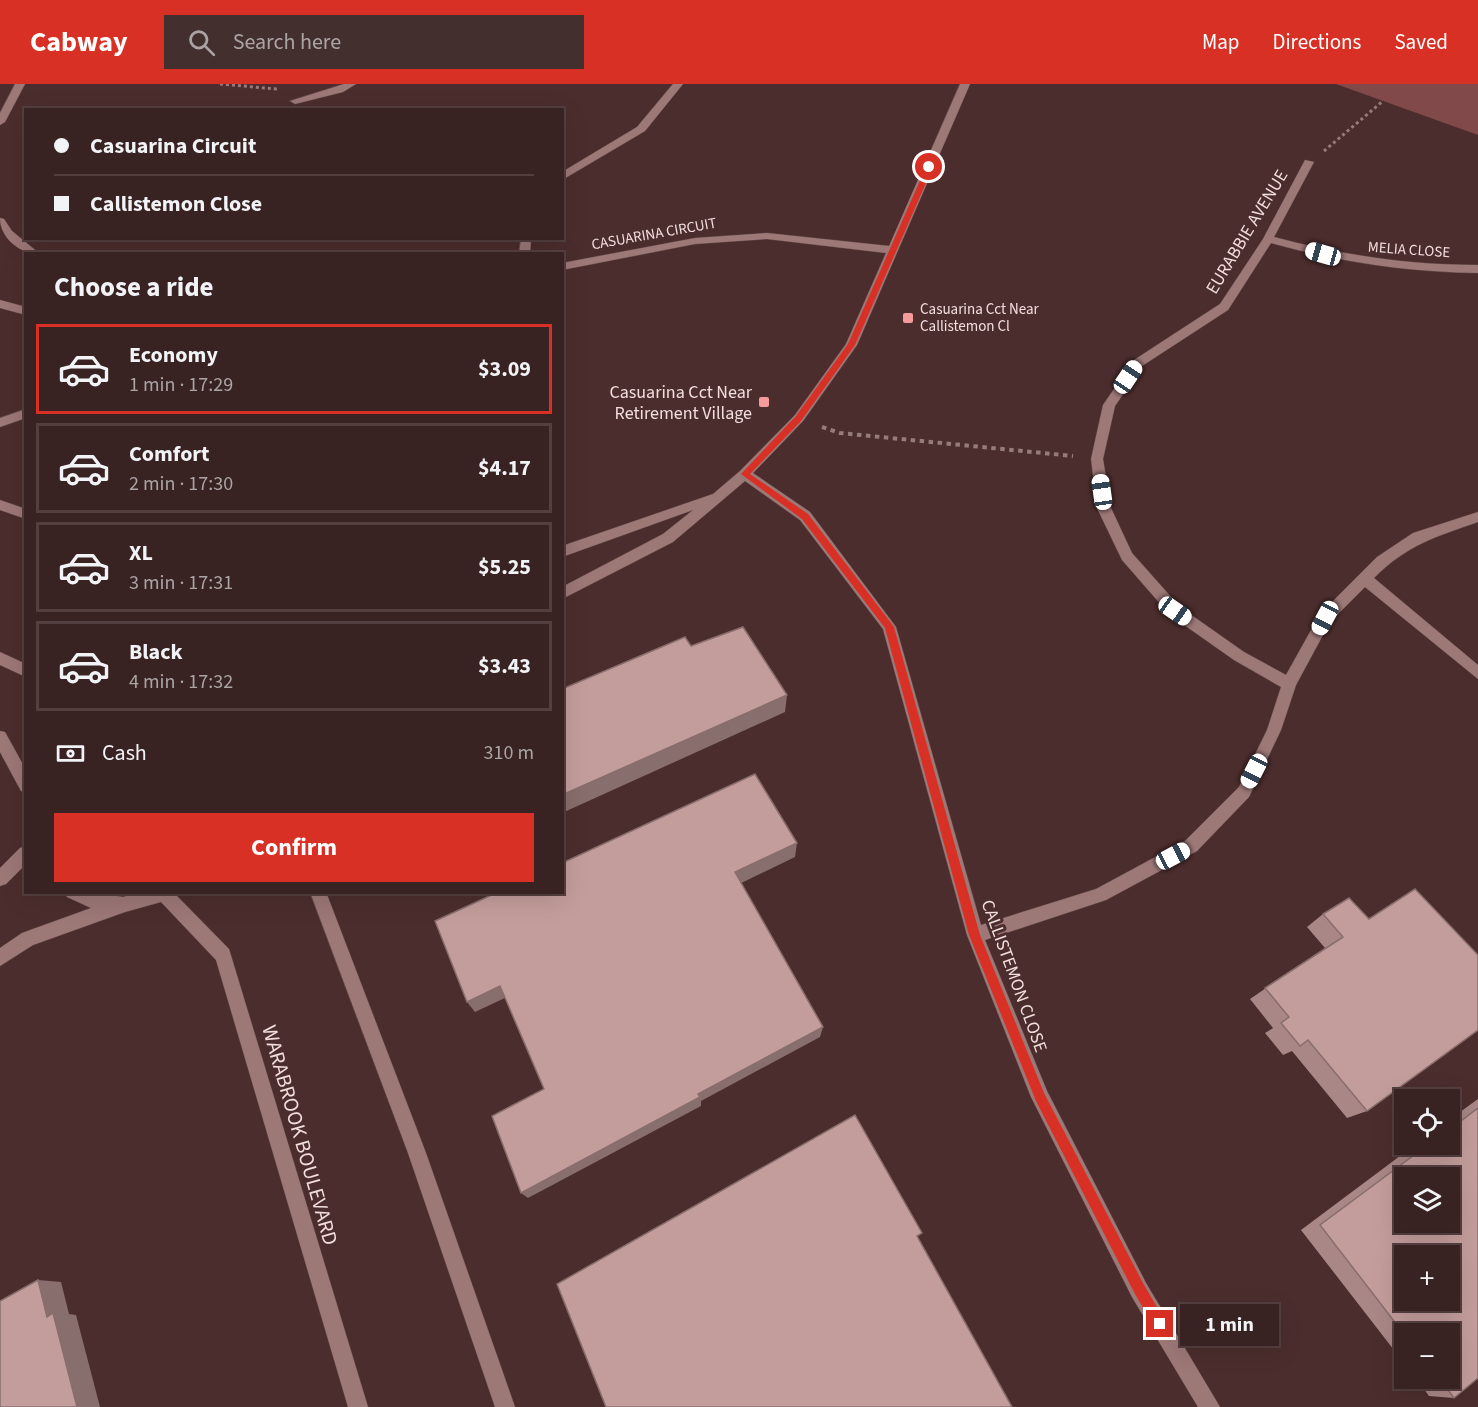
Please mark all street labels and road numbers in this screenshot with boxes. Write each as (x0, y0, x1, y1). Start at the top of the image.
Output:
street label: EURABBIE AVENUE (1200, 165, 1294, 299)
street label: CASUARINA CIRCUIT (590, 213, 718, 255)
street label: MELIA CLOSE (1367, 237, 1451, 263)
street label: CALLISTEMON CLOSE (975, 896, 1053, 1056)
street label: WARABROOK BOULEVARD (254, 1021, 346, 1249)

